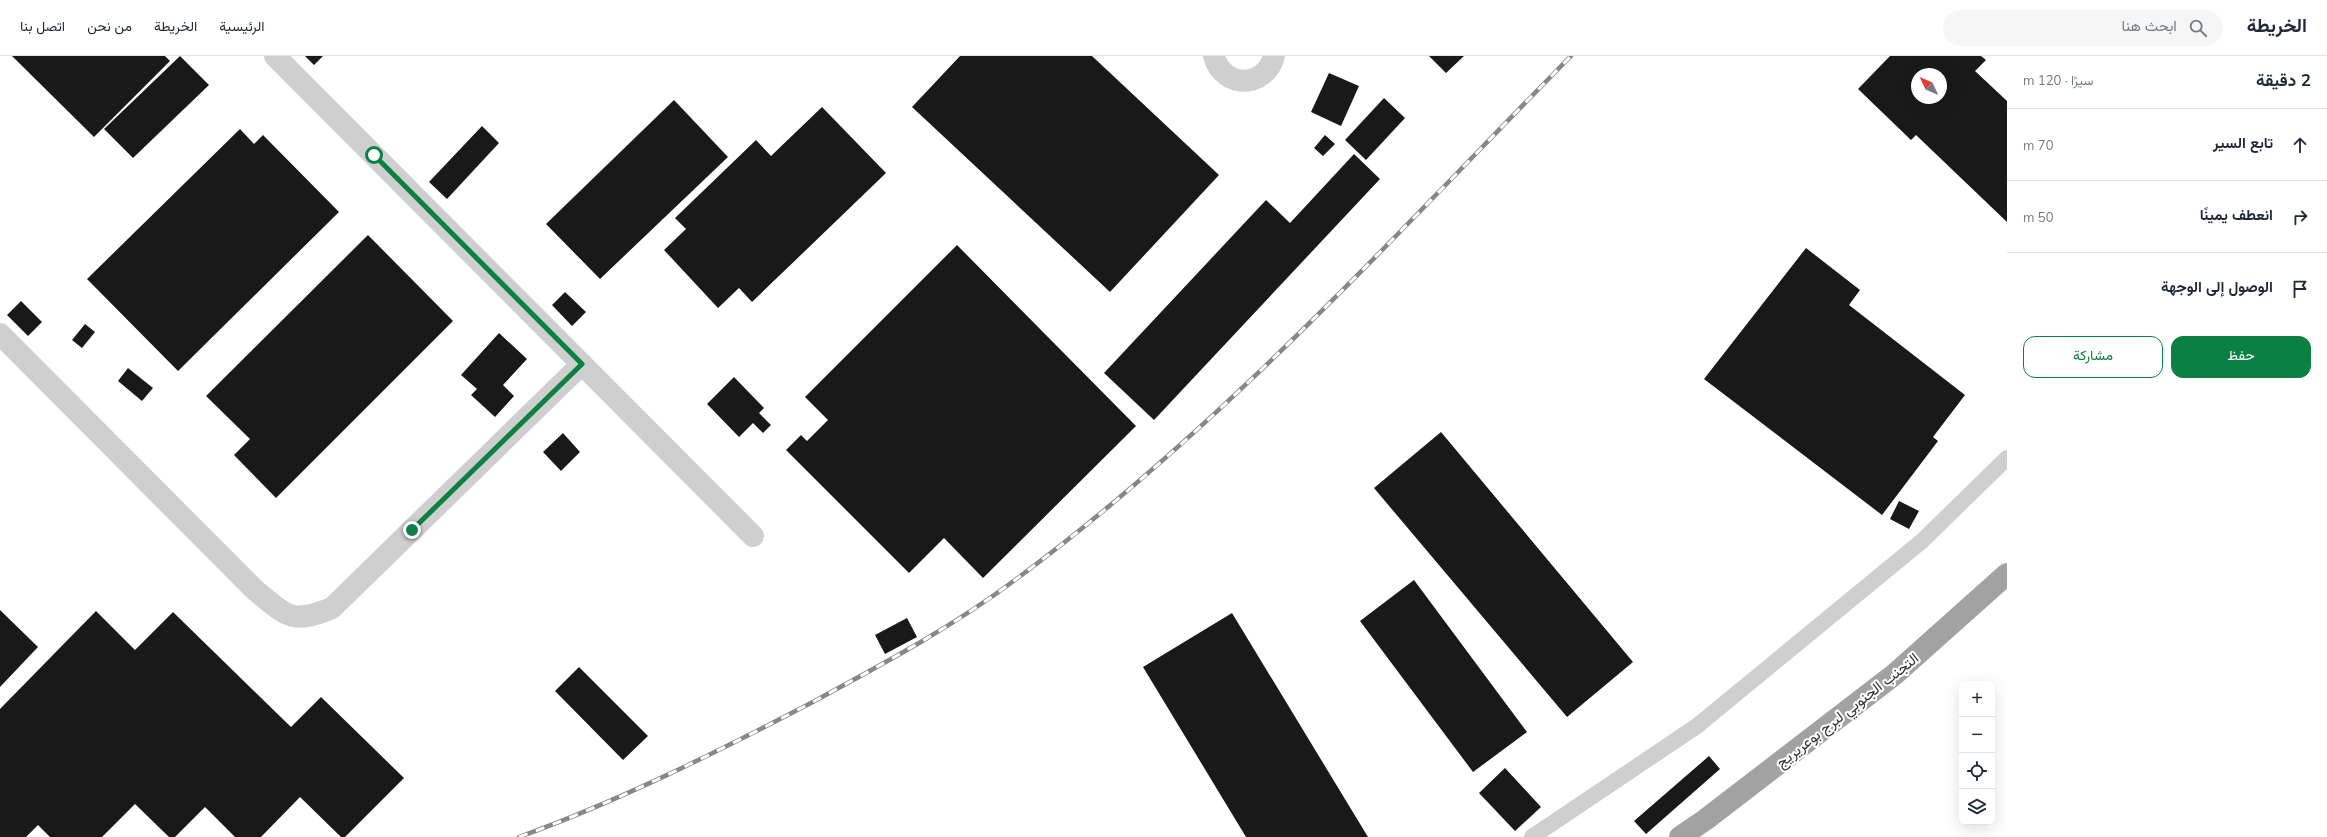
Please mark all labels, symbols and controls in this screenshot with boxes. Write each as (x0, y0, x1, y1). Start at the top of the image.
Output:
search box (1943, 10, 2223, 46)
text: الخريطة (2247, 13, 2307, 37)
text: ابحث هنا (2121, 16, 2177, 35)
text: اتصل بنا (20, 17, 65, 35)
text: من نحن (87, 17, 132, 35)
text: الخريطة (154, 17, 197, 35)
text: الرئيسية (219, 17, 265, 35)
icon: search (2187, 17, 2209, 39)
north arrow (1911, 68, 1947, 104)
text: 2 دقيقة (2256, 69, 2311, 90)
text: سيرًا · 120 m (2023, 72, 2094, 88)
text: تابع السير (2213, 133, 2273, 152)
icon: ahead (2289, 134, 2311, 156)
text: 70 m (2023, 137, 2053, 153)
route start (365, 146, 383, 164)
text: انعطف يمينًا (2200, 205, 2273, 224)
icon: right (2289, 206, 2311, 228)
text: 50 m (2023, 209, 2053, 225)
text: الوصول إلى الوجهة (2161, 277, 2273, 296)
icon: arrive (2289, 278, 2311, 300)
button: مشاركة (2023, 336, 2163, 378)
button: حفظ (2171, 336, 2311, 378)
route end (403, 521, 421, 539)
street label: التجنب الجنوبي لبرج بوعريريج (1772, 648, 1925, 775)
map controls (1959, 681, 1995, 825)
button: + (1959, 681, 1995, 717)
button: − (1959, 717, 1995, 753)
button: locate (1959, 753, 1995, 789)
button: layers (1959, 789, 1995, 825)

